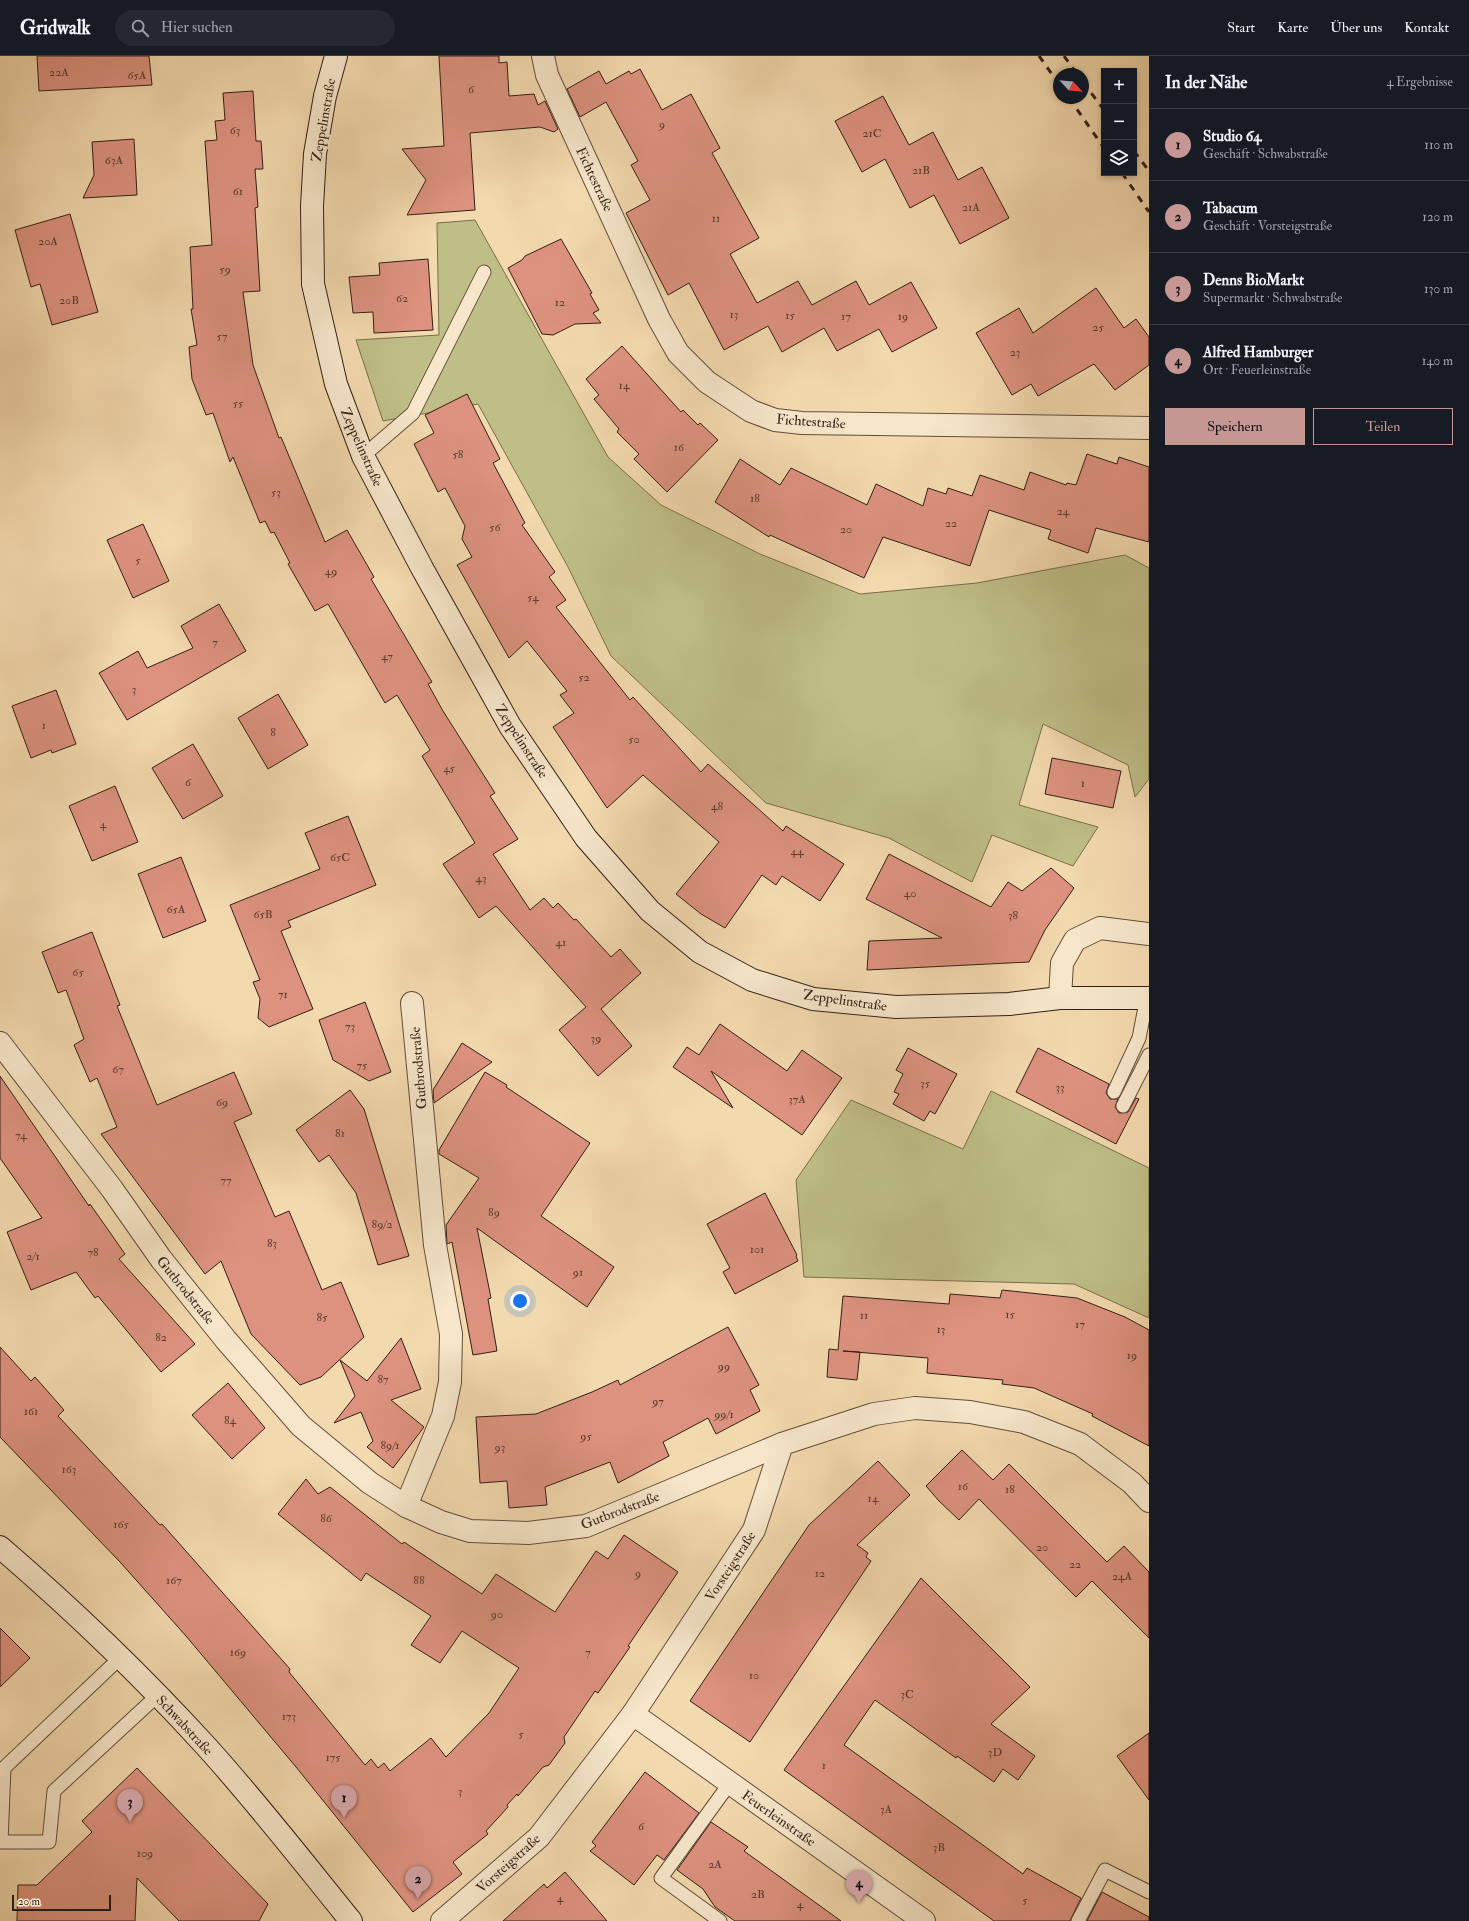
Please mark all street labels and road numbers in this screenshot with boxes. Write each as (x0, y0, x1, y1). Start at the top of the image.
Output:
street label: Zeppelinstraße (308, 77, 340, 163)
street label: Fichtestraße (572, 144, 617, 214)
street label: Zeppelinstraße (336, 405, 387, 490)
street label: Fichtestraße (776, 411, 846, 432)
street label: Zeppelinstraße (491, 701, 552, 782)
street label: Zeppelinstraße (802, 986, 888, 1016)
street label: Gutbrodstraße (406, 1026, 431, 1110)
street label: Gutbrodstraße (153, 1253, 218, 1328)
street label: Gutbrodstraße (578, 1488, 662, 1533)
street label: Vorsteigstraße (701, 1528, 759, 1605)
street label: Schwabstraße (153, 1692, 217, 1759)
street label: Feuerleinstraße (738, 1787, 819, 1850)
street label: Vorsteigstraße (473, 1830, 544, 1897)

